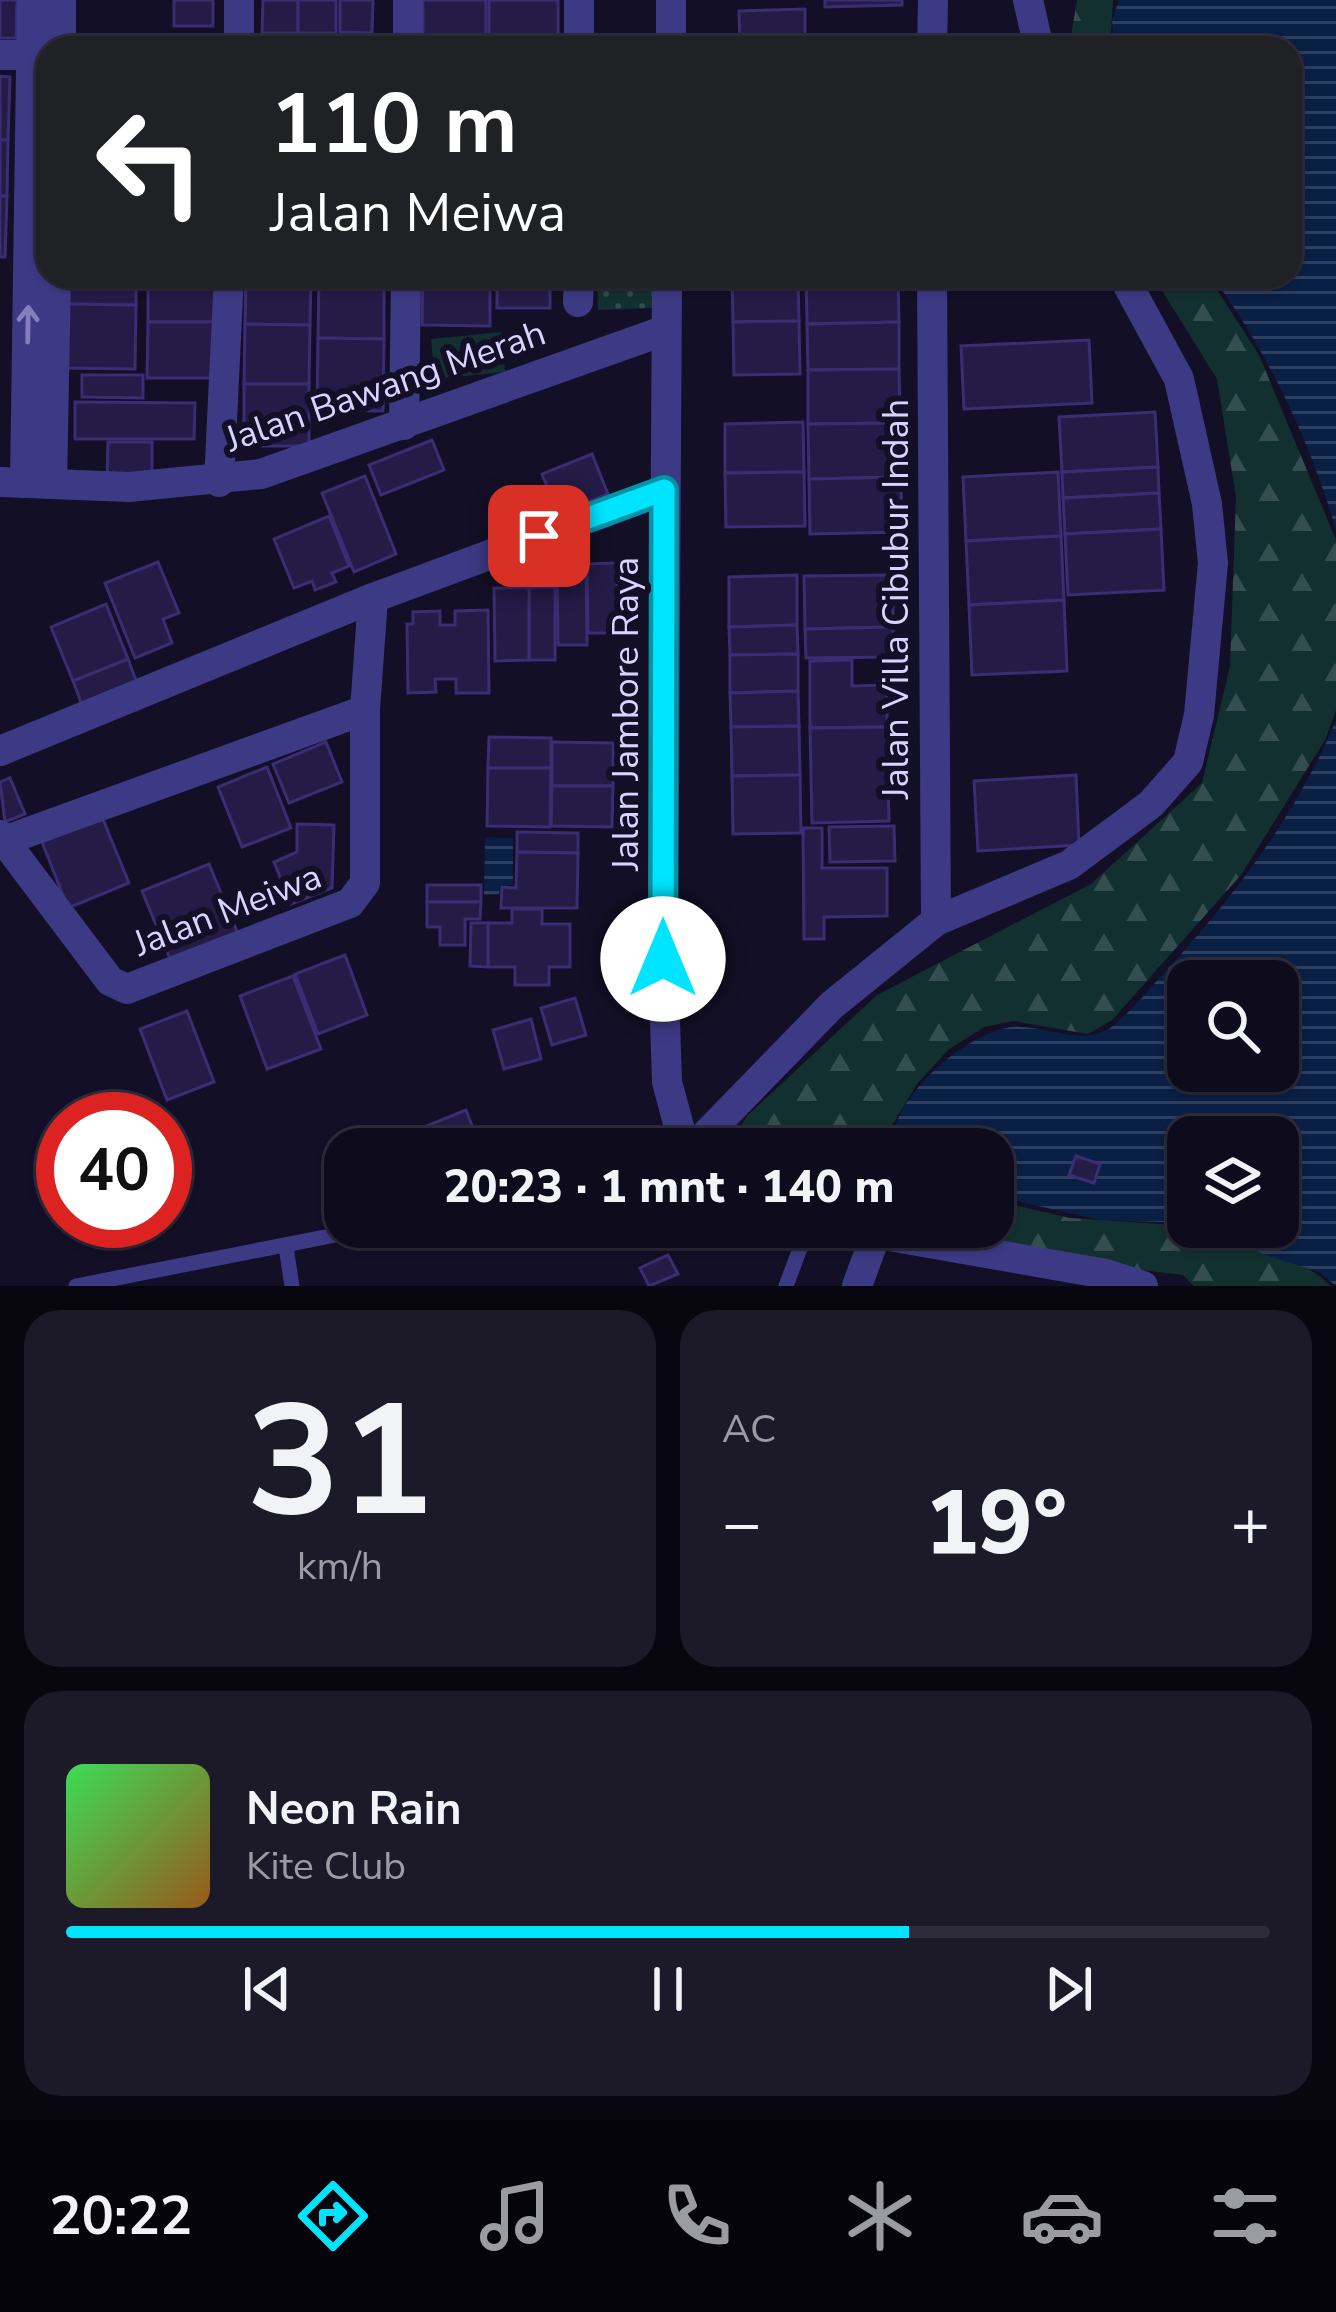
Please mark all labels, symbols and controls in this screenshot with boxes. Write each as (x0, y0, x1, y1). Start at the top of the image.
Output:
text: 110 m (270, 67, 518, 182)
icon: left (72, 84, 228, 240)
text: Jalan Meiwa (270, 176, 566, 250)
one-way arrow (17, 305, 40, 344)
street label: Jalan Bawang Merah (218, 309, 552, 465)
street label: Jalan Villa Cibubur Indah (872, 399, 921, 800)
pin (488, 485, 590, 587)
icon: arrive (506, 503, 572, 569)
street label: Jalan Jambore Raya (602, 557, 651, 872)
street label: Jalan Meiwa (126, 852, 328, 969)
position arrow (600, 896, 726, 1022)
map controls (1167, 960, 1299, 1248)
button: search (1167, 960, 1299, 1092)
speed limit sign: 40 (36, 1092, 192, 1248)
button: layers (1167, 1116, 1299, 1248)
text: 20:23 · 1 mnt · 140 m (443, 1157, 895, 1218)
text: 31 (246, 1355, 434, 1568)
text: AC (722, 1403, 776, 1456)
text: 19° (925, 1462, 1067, 1585)
text: − (722, 1479, 762, 1569)
text: + (1230, 1479, 1270, 1569)
text: km/h (297, 1540, 383, 1593)
text: Neon Rain (246, 1779, 462, 1840)
text: Kite Club (246, 1840, 406, 1893)
icon: previous (234, 1956, 300, 2022)
icon: pause (635, 1956, 701, 2022)
icon: next (1036, 1956, 1102, 2022)
icon: directions (291, 2174, 375, 2258)
icon: music (473, 2174, 557, 2258)
icon: phone (655, 2174, 739, 2258)
icon: climate (838, 2174, 922, 2258)
icon: car (1020, 2174, 1104, 2258)
icon: filters (1203, 2174, 1287, 2258)
text: 20:22 (49, 2179, 192, 2253)

